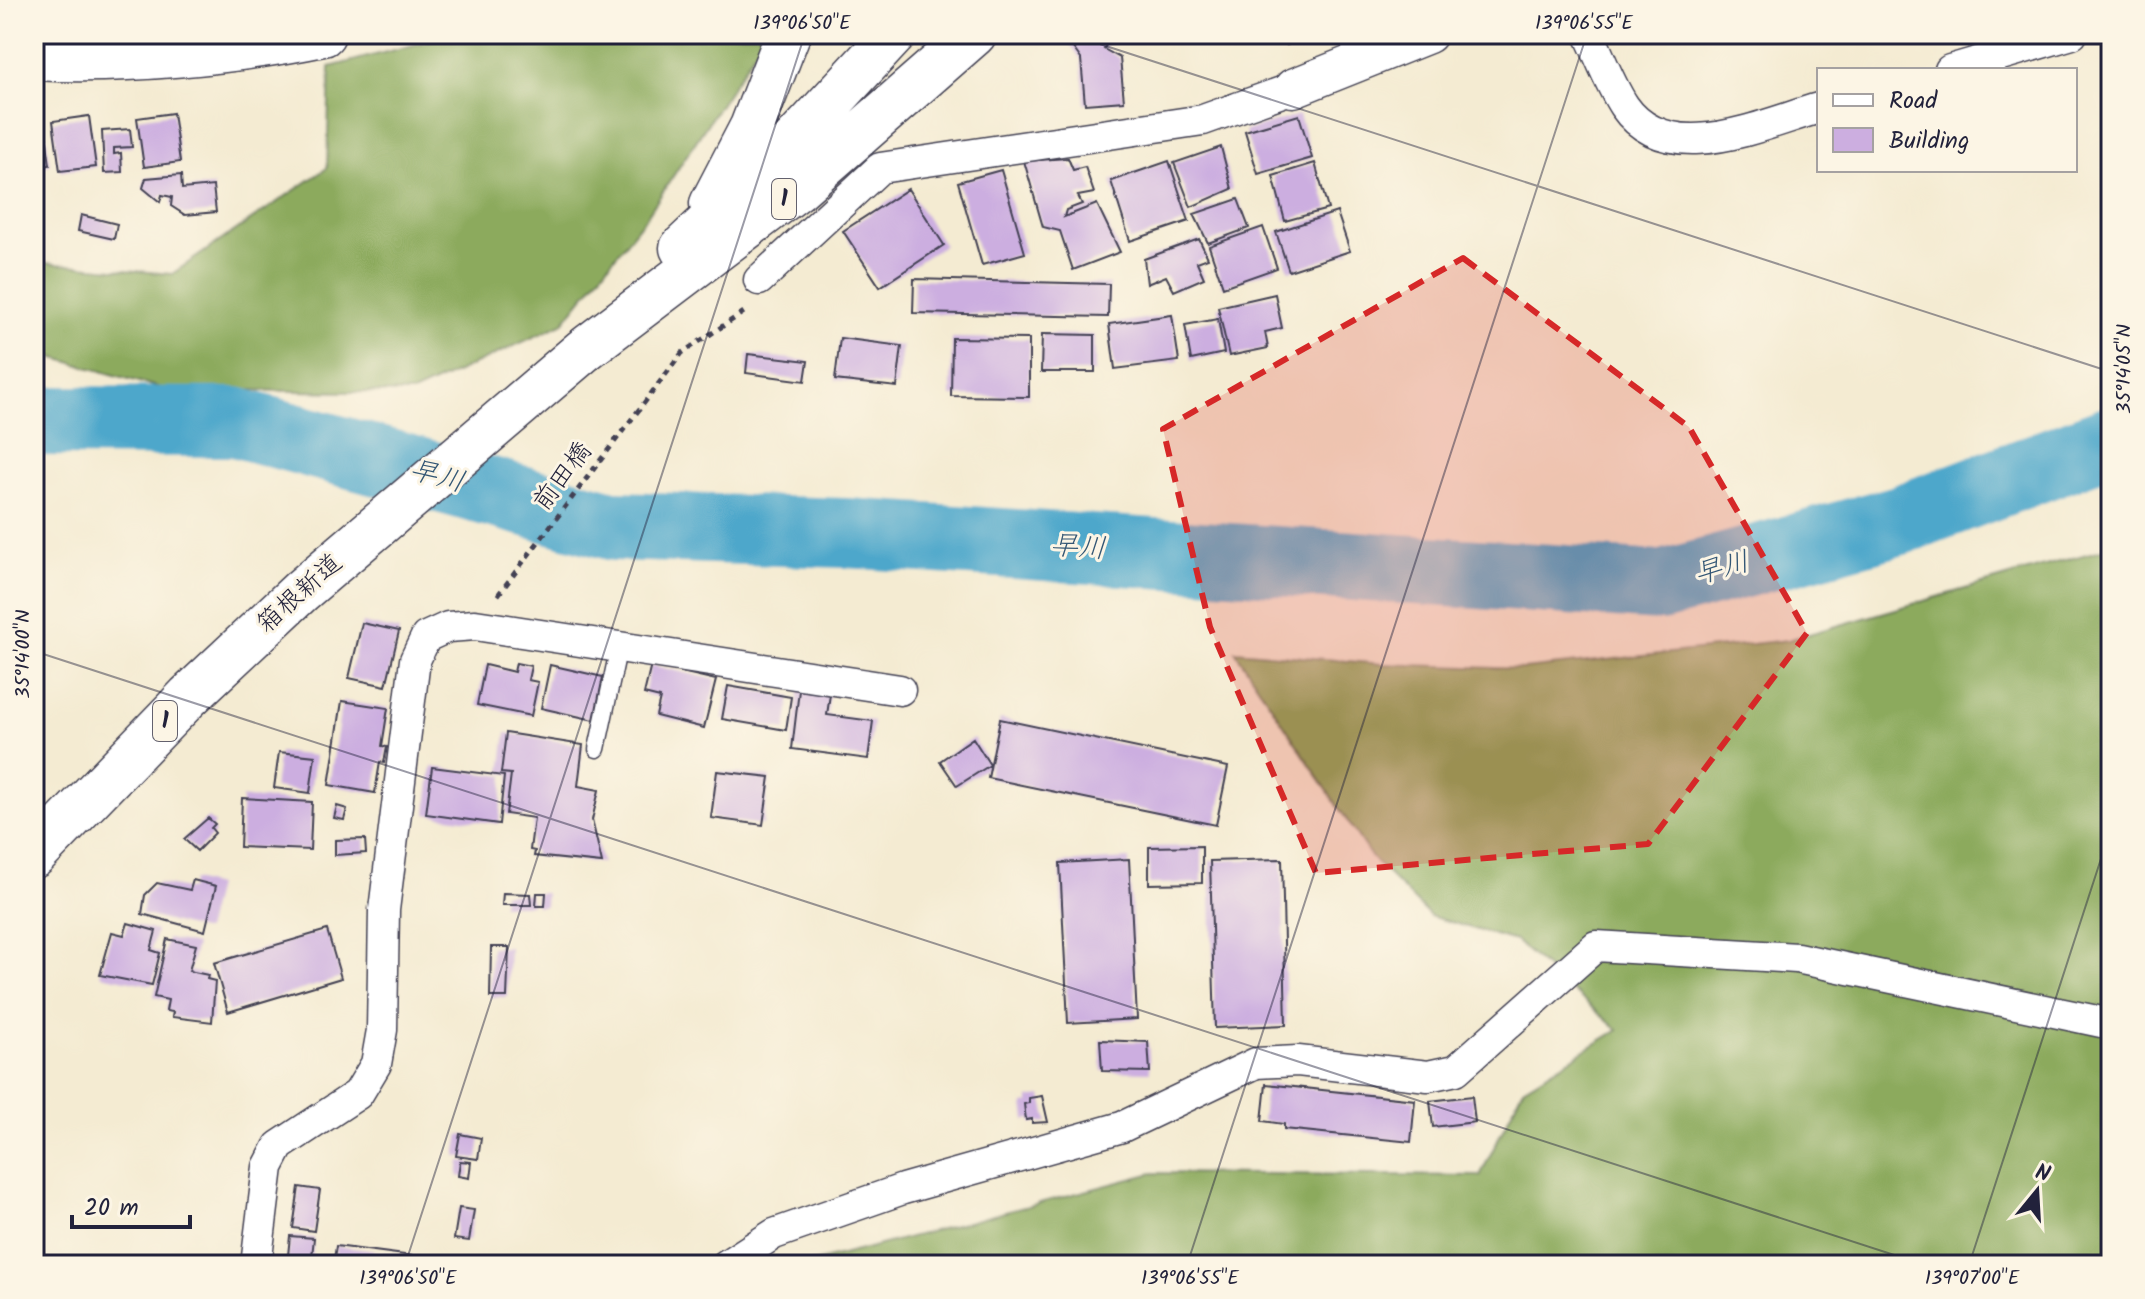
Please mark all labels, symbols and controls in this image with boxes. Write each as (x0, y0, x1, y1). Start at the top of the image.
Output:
text: 139°06'50"E (753, 8, 852, 40)
text: 139°06'55"E (1535, 8, 1634, 40)
legend (1817, 68, 2077, 172)
text: Road (1889, 82, 1938, 121)
text: Building (1889, 122, 1969, 161)
road number: 1 (772, 179, 796, 219)
text: 35°14'05"N (2109, 324, 2141, 414)
street label: 前田橋 (523, 433, 603, 521)
water label: 早川 (404, 448, 470, 506)
water label: 早川 (1048, 524, 1108, 572)
water label: 早川 (1689, 540, 1755, 598)
street label: 箱根新道 (247, 544, 353, 644)
text: 35°14'00"N (8, 609, 40, 699)
road number: 1 (153, 701, 177, 741)
north arrow (1997, 1151, 2077, 1231)
text: N (2030, 1156, 2055, 1193)
scale bar (72, 1179, 190, 1229)
text: 20 m (84, 1189, 139, 1228)
text: 139°06'50"E (359, 1263, 458, 1295)
text: 139°06'55"E (1141, 1263, 1240, 1295)
text: 139°07'00"E (1925, 1263, 2021, 1295)

